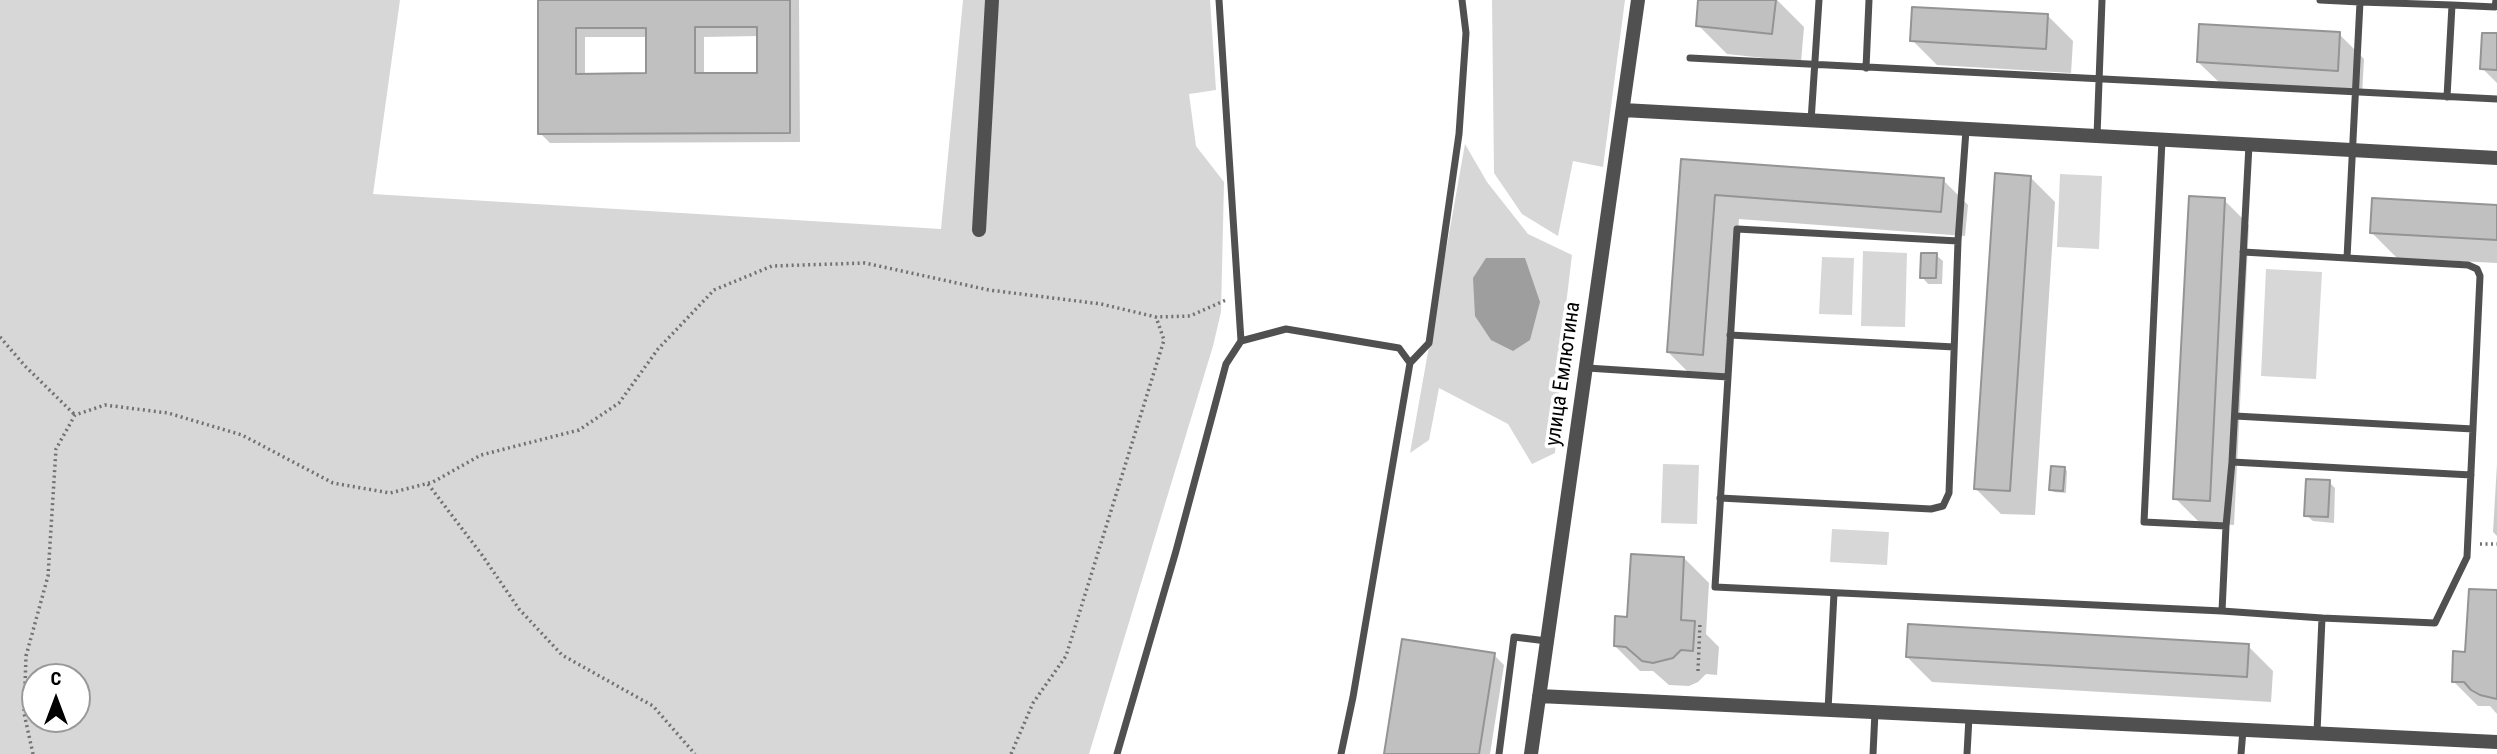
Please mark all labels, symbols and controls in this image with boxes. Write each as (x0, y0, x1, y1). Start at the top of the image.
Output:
street label: улица Емлютина (1541, 300, 1587, 448)
north arrow (21, 663, 91, 733)
text: С (51, 667, 61, 690)

